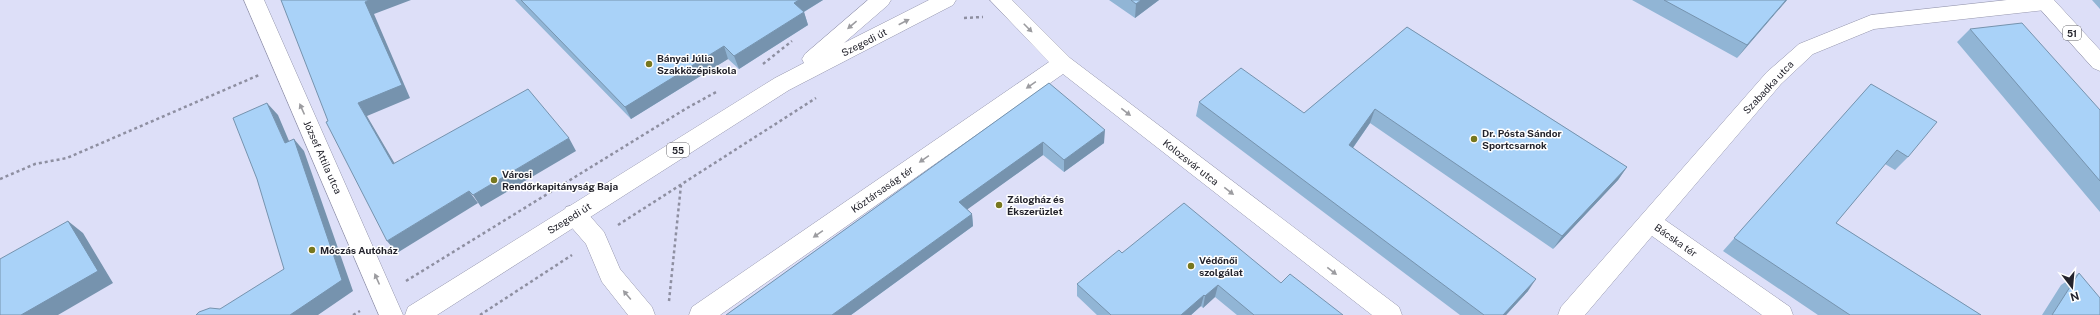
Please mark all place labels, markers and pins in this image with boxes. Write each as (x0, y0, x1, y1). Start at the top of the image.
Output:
place label: Bányai Júlia Szakközépiskola (657, 52, 737, 76)
marker: Bányai Júlia Szakközépiskola (644, 59, 654, 69)
place label: Dr. Pósta Sándor Sportcsarnok (1482, 127, 1562, 151)
marker: Dr. Pósta Sándor Sportcsarnok (1469, 134, 1479, 144)
place label: Városi Rendőrkapitányság Baja (502, 168, 618, 192)
marker: Városi Rendőrkapitányság Baja (489, 175, 499, 185)
place label: Zálogház és Ékszerüzlet (1007, 193, 1064, 217)
marker: Zálogház és Ékszerüzlet (994, 200, 1004, 210)
place label: Móczás Autóház (320, 244, 398, 256)
marker: Móczás Autóház (307, 245, 317, 255)
place label: Védőnői szolgálat (1199, 254, 1243, 278)
marker: Védőnői szolgálat (1186, 261, 1196, 271)

